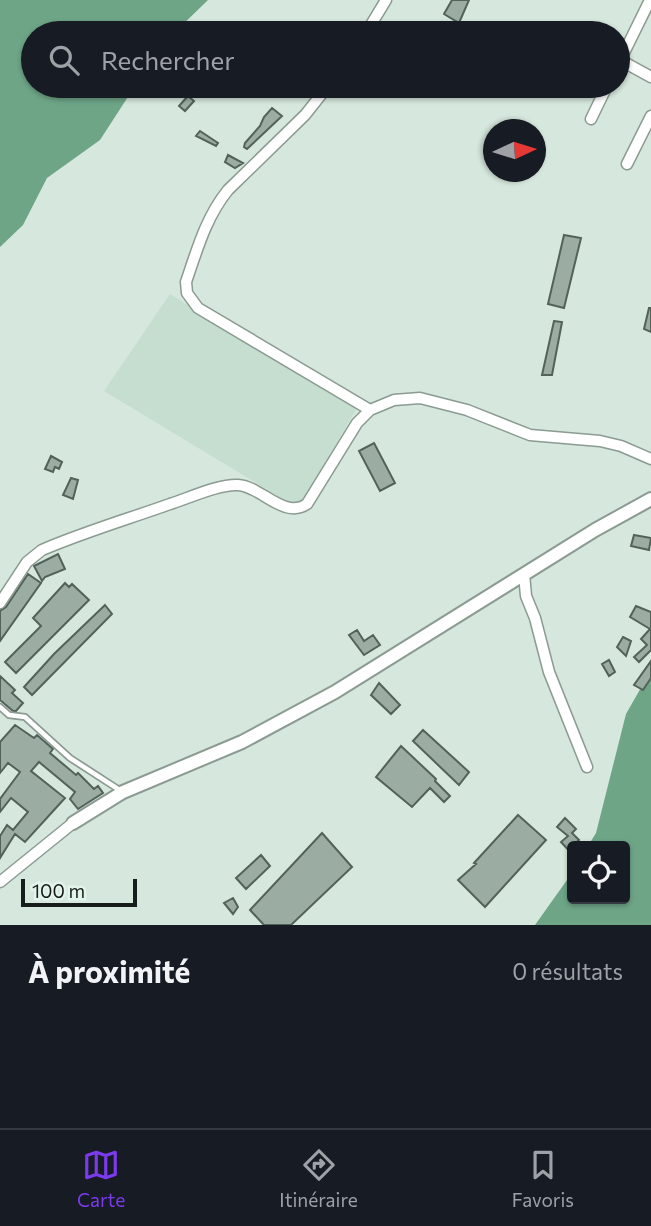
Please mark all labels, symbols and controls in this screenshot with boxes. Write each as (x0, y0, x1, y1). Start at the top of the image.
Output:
search box (21, 21, 630, 98)
icon: search (45, 41, 83, 79)
text: Rechercher (101, 44, 235, 75)
north arrow (483, 119, 546, 182)
map controls (567, 841, 630, 904)
button: locate (567, 841, 630, 904)
scale bar (21, 876, 136, 908)
text: 100 m (32, 879, 85, 902)
text: À proximité (28, 952, 190, 989)
text: 0 résultats (512, 957, 623, 985)
tab: Carte (77, 1146, 125, 1211)
tab: Itinéraire (279, 1146, 358, 1211)
tab: Favoris (512, 1146, 574, 1211)

